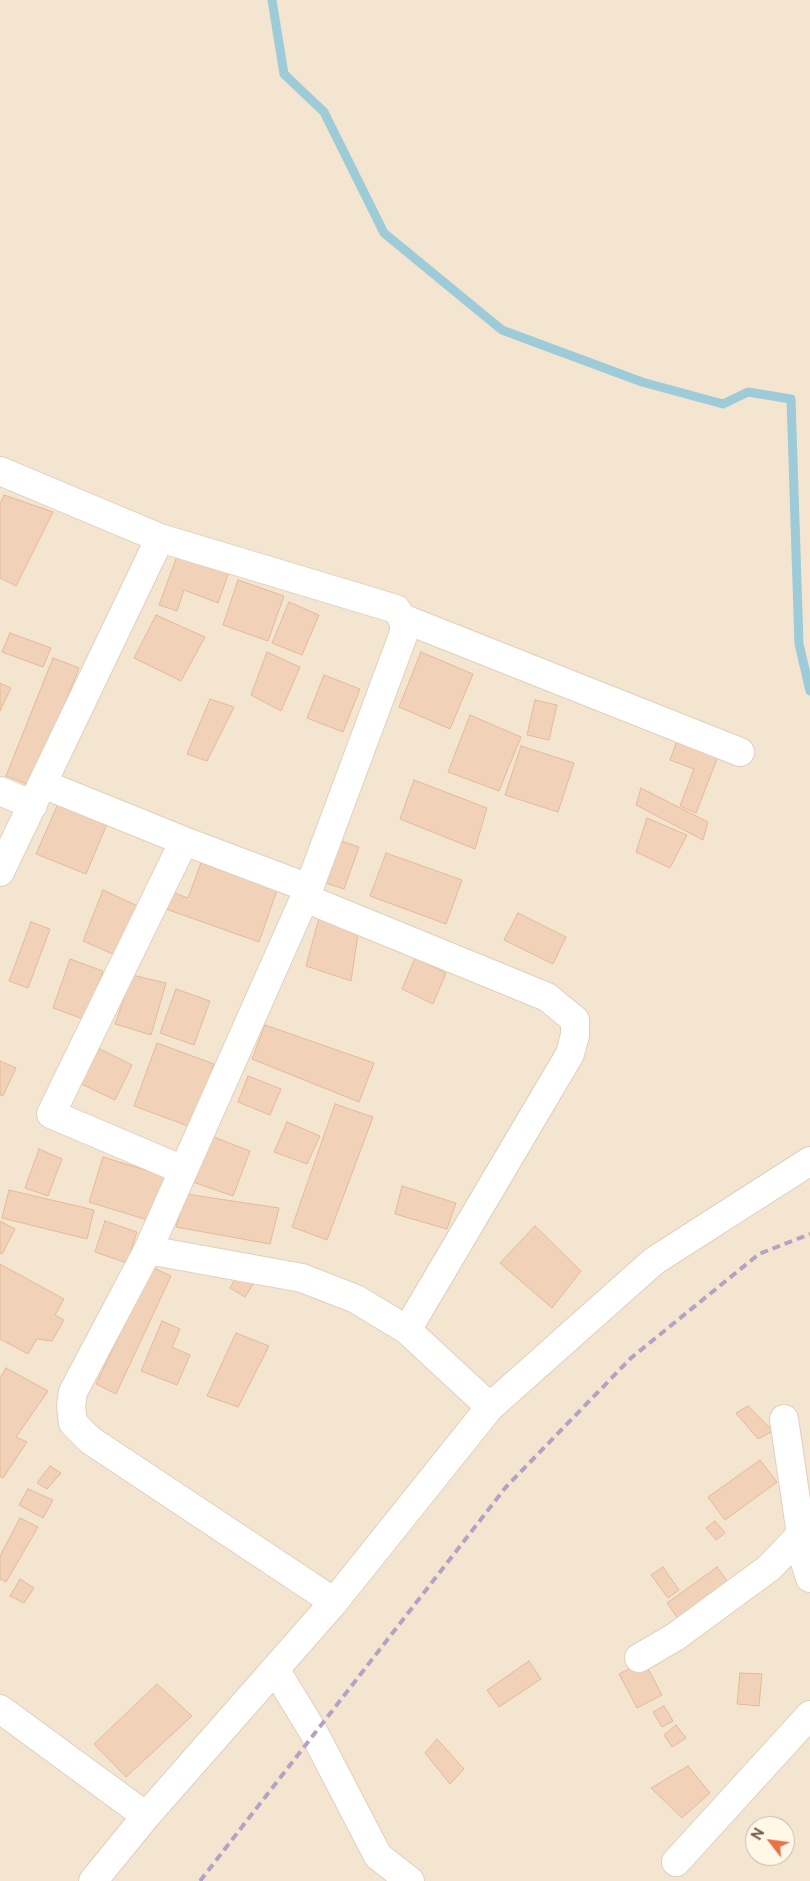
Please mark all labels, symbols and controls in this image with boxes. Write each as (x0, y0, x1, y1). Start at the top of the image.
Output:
north arrow (745, 1816, 795, 1866)
text: N (748, 1825, 768, 1843)

